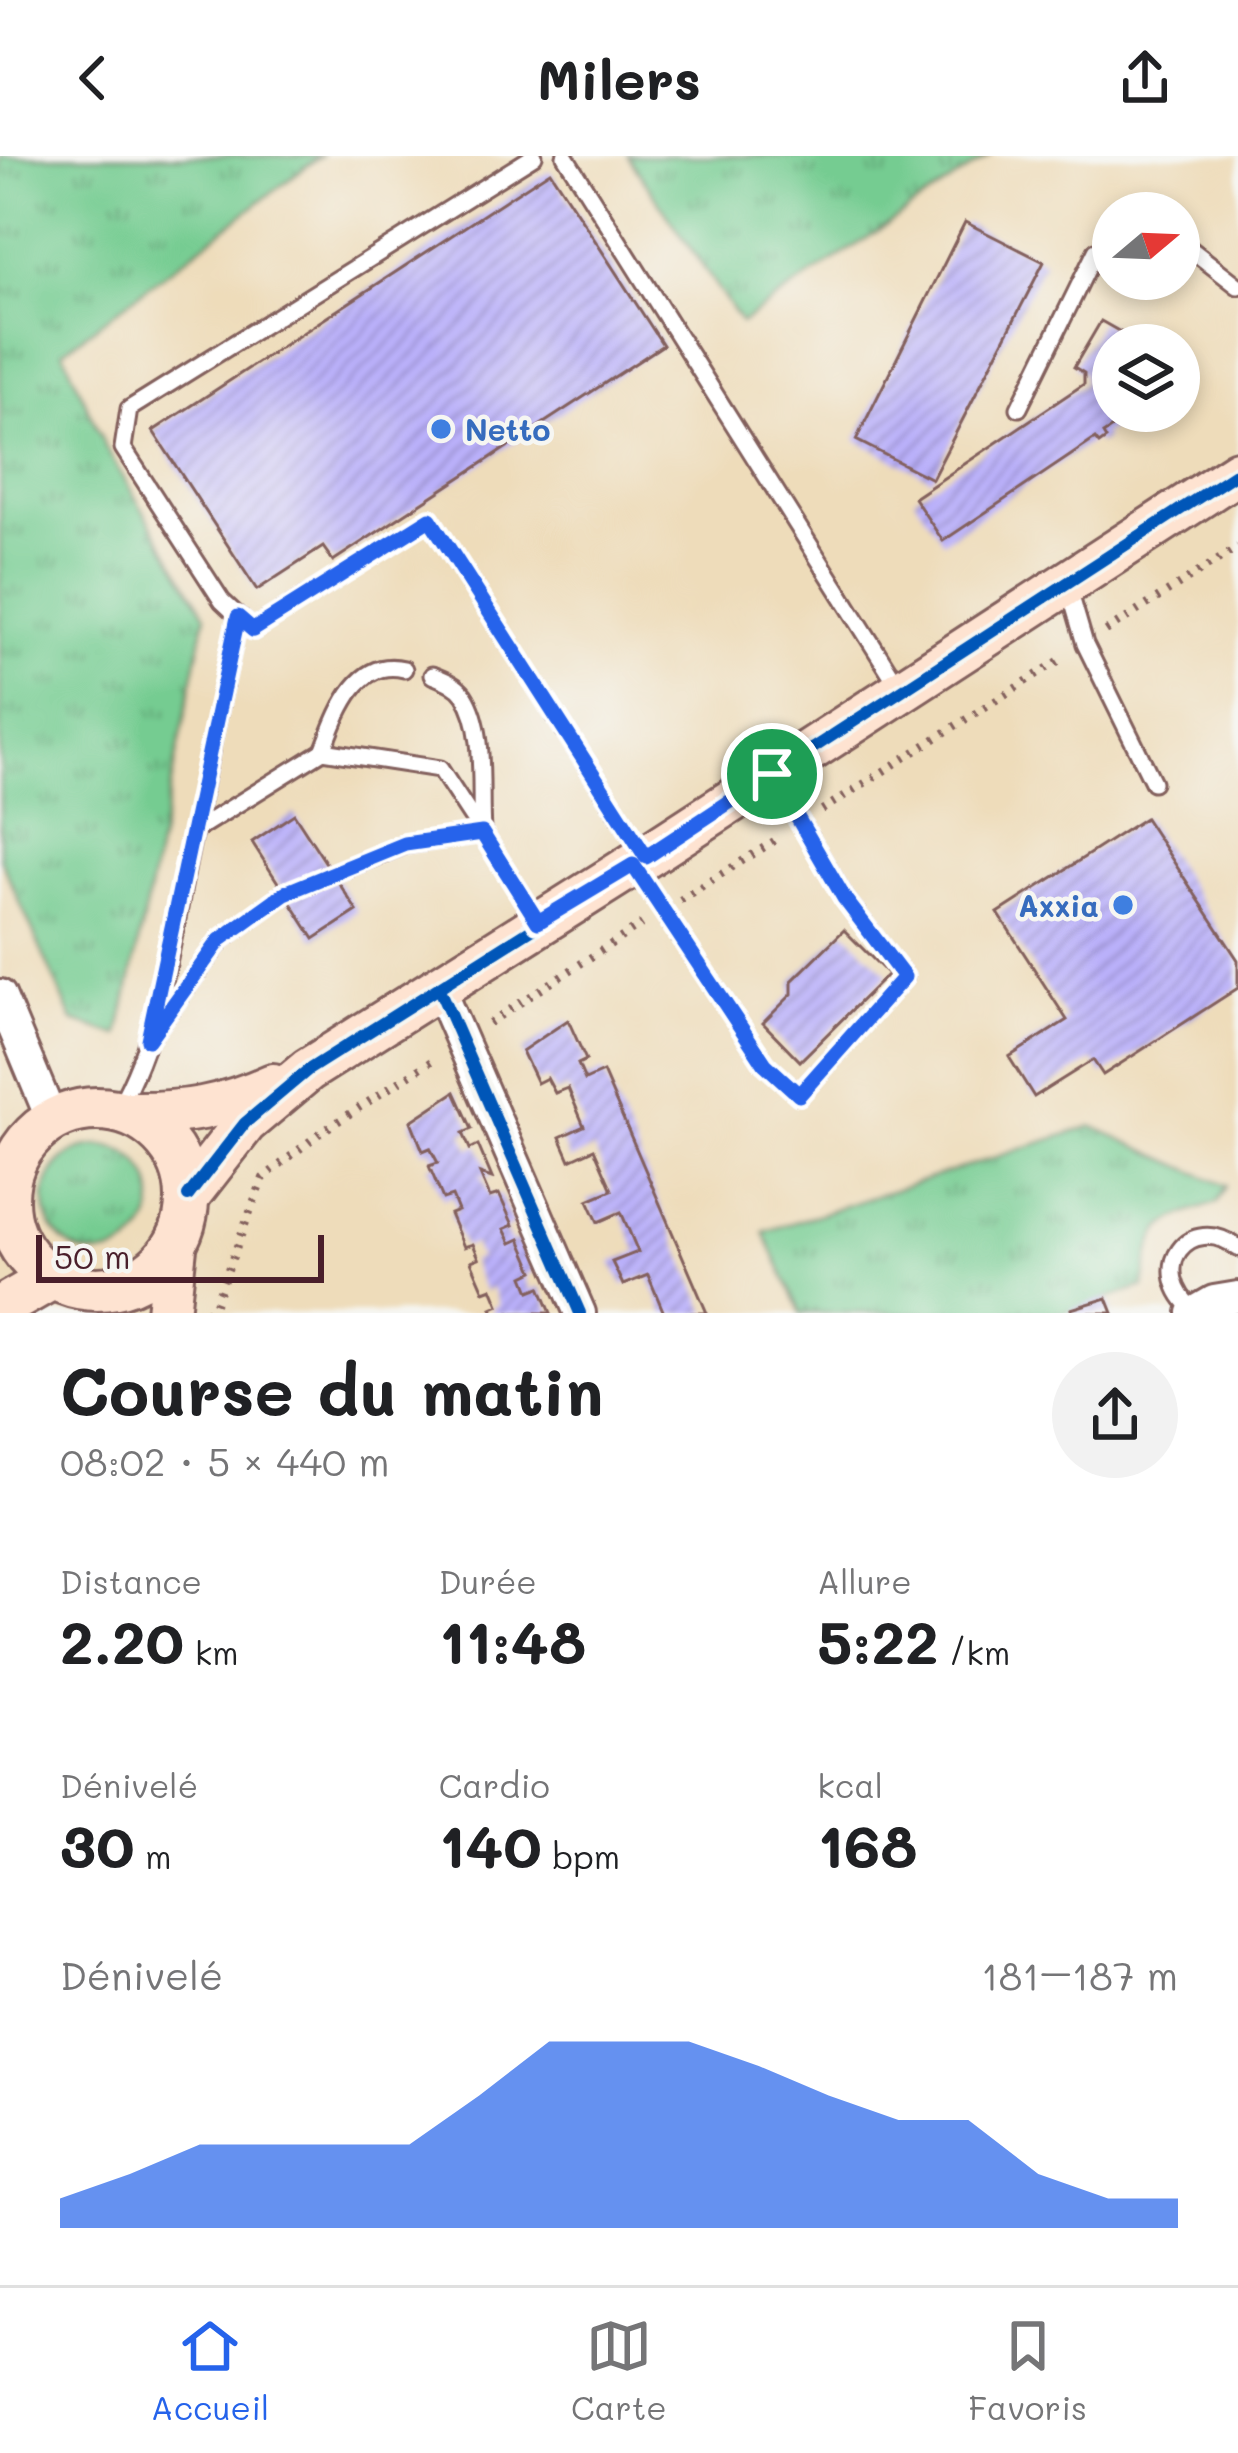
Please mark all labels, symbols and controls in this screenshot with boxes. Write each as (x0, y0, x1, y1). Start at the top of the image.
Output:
text: Milers (537, 43, 701, 114)
icon: back (60, 45, 126, 111)
icon: share (1112, 45, 1178, 111)
north arrow (1092, 192, 1200, 300)
map controls (1092, 192, 1200, 432)
button: layers (1092, 324, 1200, 432)
place label: Netto (465, 409, 551, 449)
marker: Netto (428, 416, 454, 442)
pin (721, 723, 823, 825)
icon: arrive (739, 741, 805, 807)
place label: Axxia (1018, 885, 1099, 925)
marker: Axxia (1110, 892, 1136, 918)
scale bar (36, 1229, 324, 1282)
text: 50 m (54, 1234, 130, 1277)
text: Course du matin (60, 1347, 603, 1433)
button: share (1052, 1352, 1178, 1478)
text: 08:02 · 5 × 440 m (60, 1435, 390, 1486)
text: Distance (60, 1559, 202, 1602)
text: Durée (439, 1559, 537, 1602)
text: Allure (817, 1559, 912, 1602)
text: 2.20 (60, 1602, 184, 1680)
text: 11:48 (439, 1602, 586, 1680)
text: 5:22 (817, 1602, 938, 1680)
text: km (184, 1630, 239, 1673)
text: /km (938, 1630, 1010, 1673)
text: Dénivelé (60, 1763, 198, 1806)
text: Cardio (439, 1763, 550, 1806)
text: kcal (817, 1763, 883, 1806)
text: 30 (60, 1806, 135, 1884)
text: 140 (439, 1806, 542, 1884)
text: 168 (817, 1806, 917, 1884)
text: m (135, 1834, 171, 1877)
text: bpm (542, 1834, 620, 1877)
text: Dénivelé (60, 1949, 223, 2000)
text: 181–187 m (981, 1949, 1178, 2000)
tab: Accueil (151, 2313, 269, 2428)
tab: Carte (571, 2313, 667, 2428)
tab: Favoris (968, 2313, 1087, 2428)

